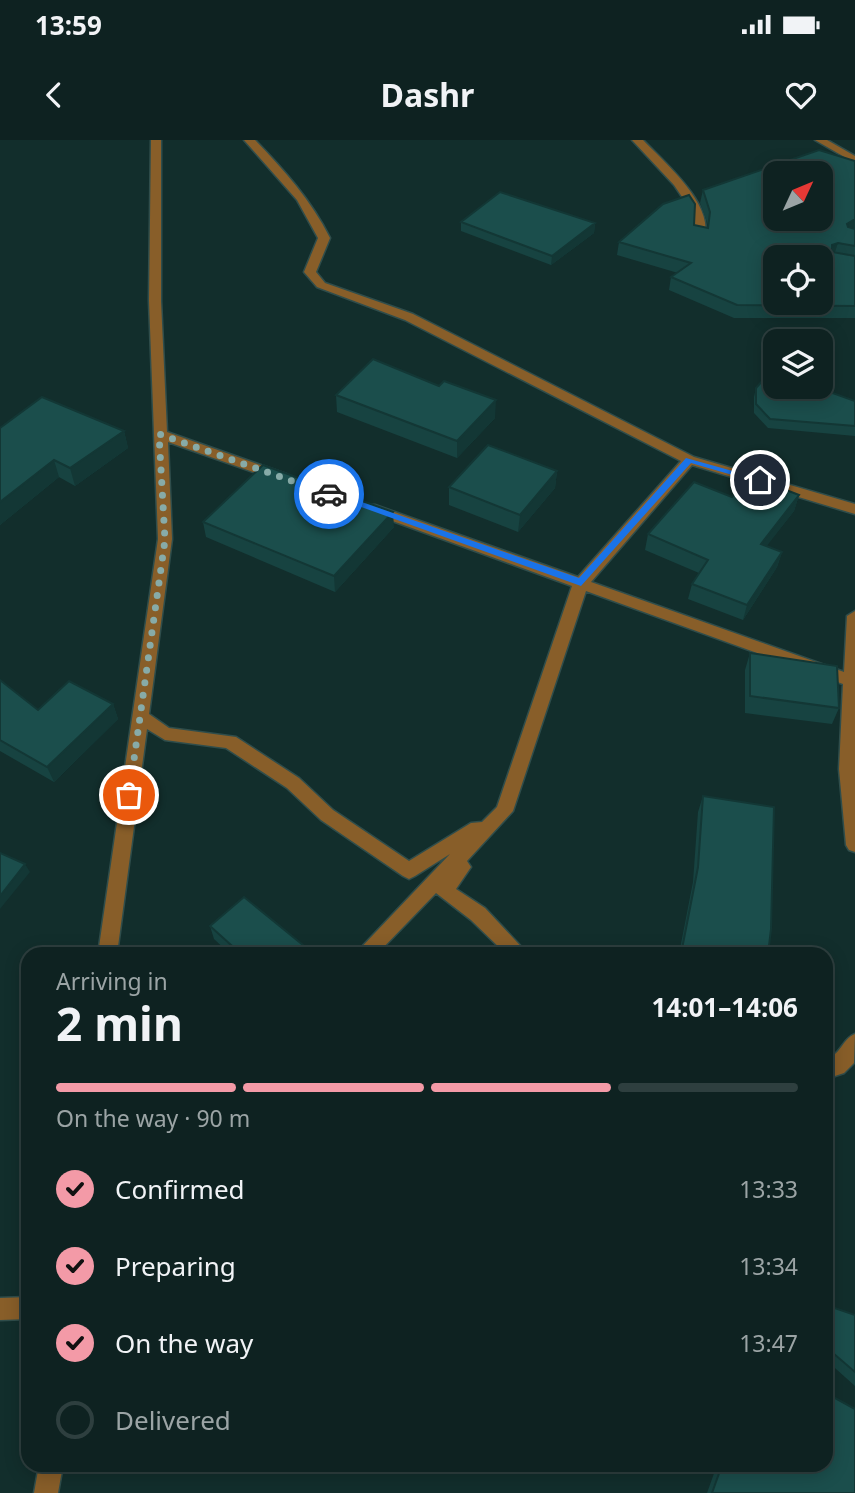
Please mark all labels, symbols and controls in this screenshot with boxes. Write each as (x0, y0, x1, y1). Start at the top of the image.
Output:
text: 13:59 (35, 7, 102, 43)
text: Dashr (381, 73, 474, 116)
icon: back (35, 76, 73, 114)
icon: heart (782, 76, 820, 114)
north arrow (763, 161, 833, 231)
map controls (763, 161, 833, 399)
button: locate (763, 245, 833, 315)
button: layers (763, 329, 833, 399)
pin (730, 450, 790, 510)
courier (294, 459, 364, 529)
icon: home (741, 461, 779, 499)
icon: car (310, 475, 348, 513)
pin (99, 765, 159, 825)
icon: bag (110, 776, 148, 814)
text: Arriving in (56, 965, 168, 997)
text: 14:01–14:06 (651, 989, 798, 1025)
text: 2 min (56, 992, 183, 1054)
text: On the way · 90 m (56, 1102, 250, 1134)
icon: check (56, 1170, 94, 1208)
text: Confirmed (115, 1171, 245, 1207)
text: 13:33 (739, 1173, 798, 1205)
icon: check (56, 1247, 94, 1285)
text: Preparing (115, 1248, 236, 1284)
text: 13:34 (739, 1250, 798, 1282)
icon: check (56, 1324, 94, 1362)
text: On the way (115, 1325, 253, 1361)
text: 13:47 (739, 1327, 798, 1359)
text: Delivered (115, 1402, 231, 1438)

